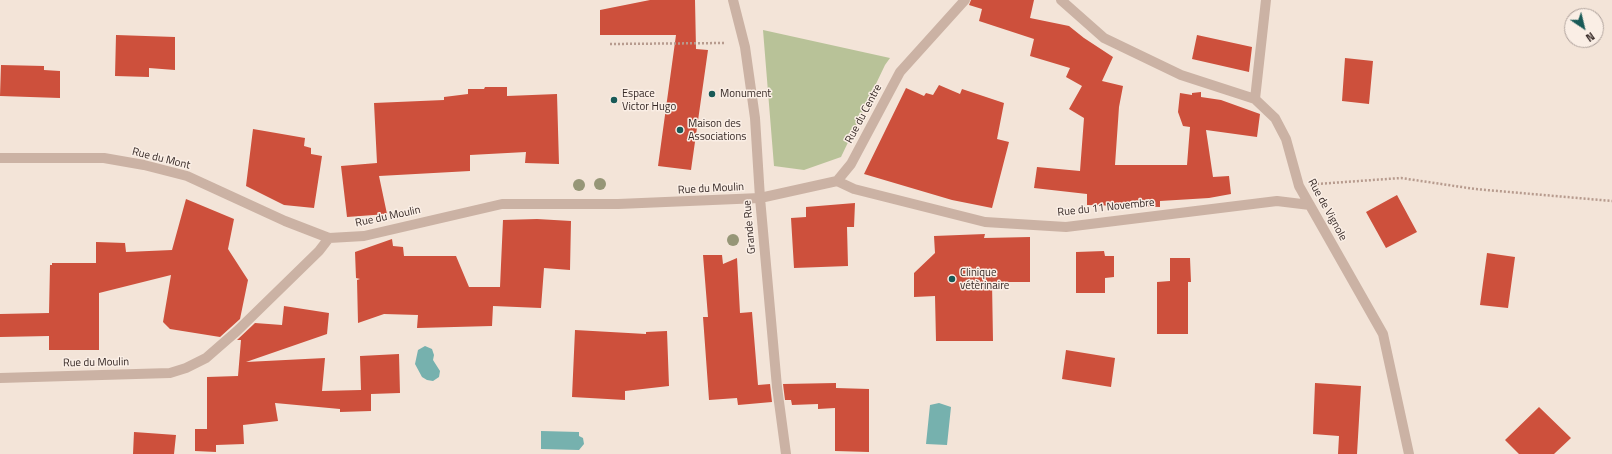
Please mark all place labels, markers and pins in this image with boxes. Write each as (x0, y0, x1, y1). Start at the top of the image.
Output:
place label: Espace Victor Hugo (622, 87, 676, 113)
place label: Monument (720, 87, 771, 101)
marker: Monument (707, 89, 717, 99)
marker: Espace Victor Hugo (609, 95, 619, 105)
place label: Maison des Associations (688, 117, 746, 143)
marker: Maison des Associations (675, 125, 685, 135)
place label: Clinique vétèrinaire (960, 266, 1009, 292)
marker: Clinique vétèrinaire (947, 274, 957, 284)

